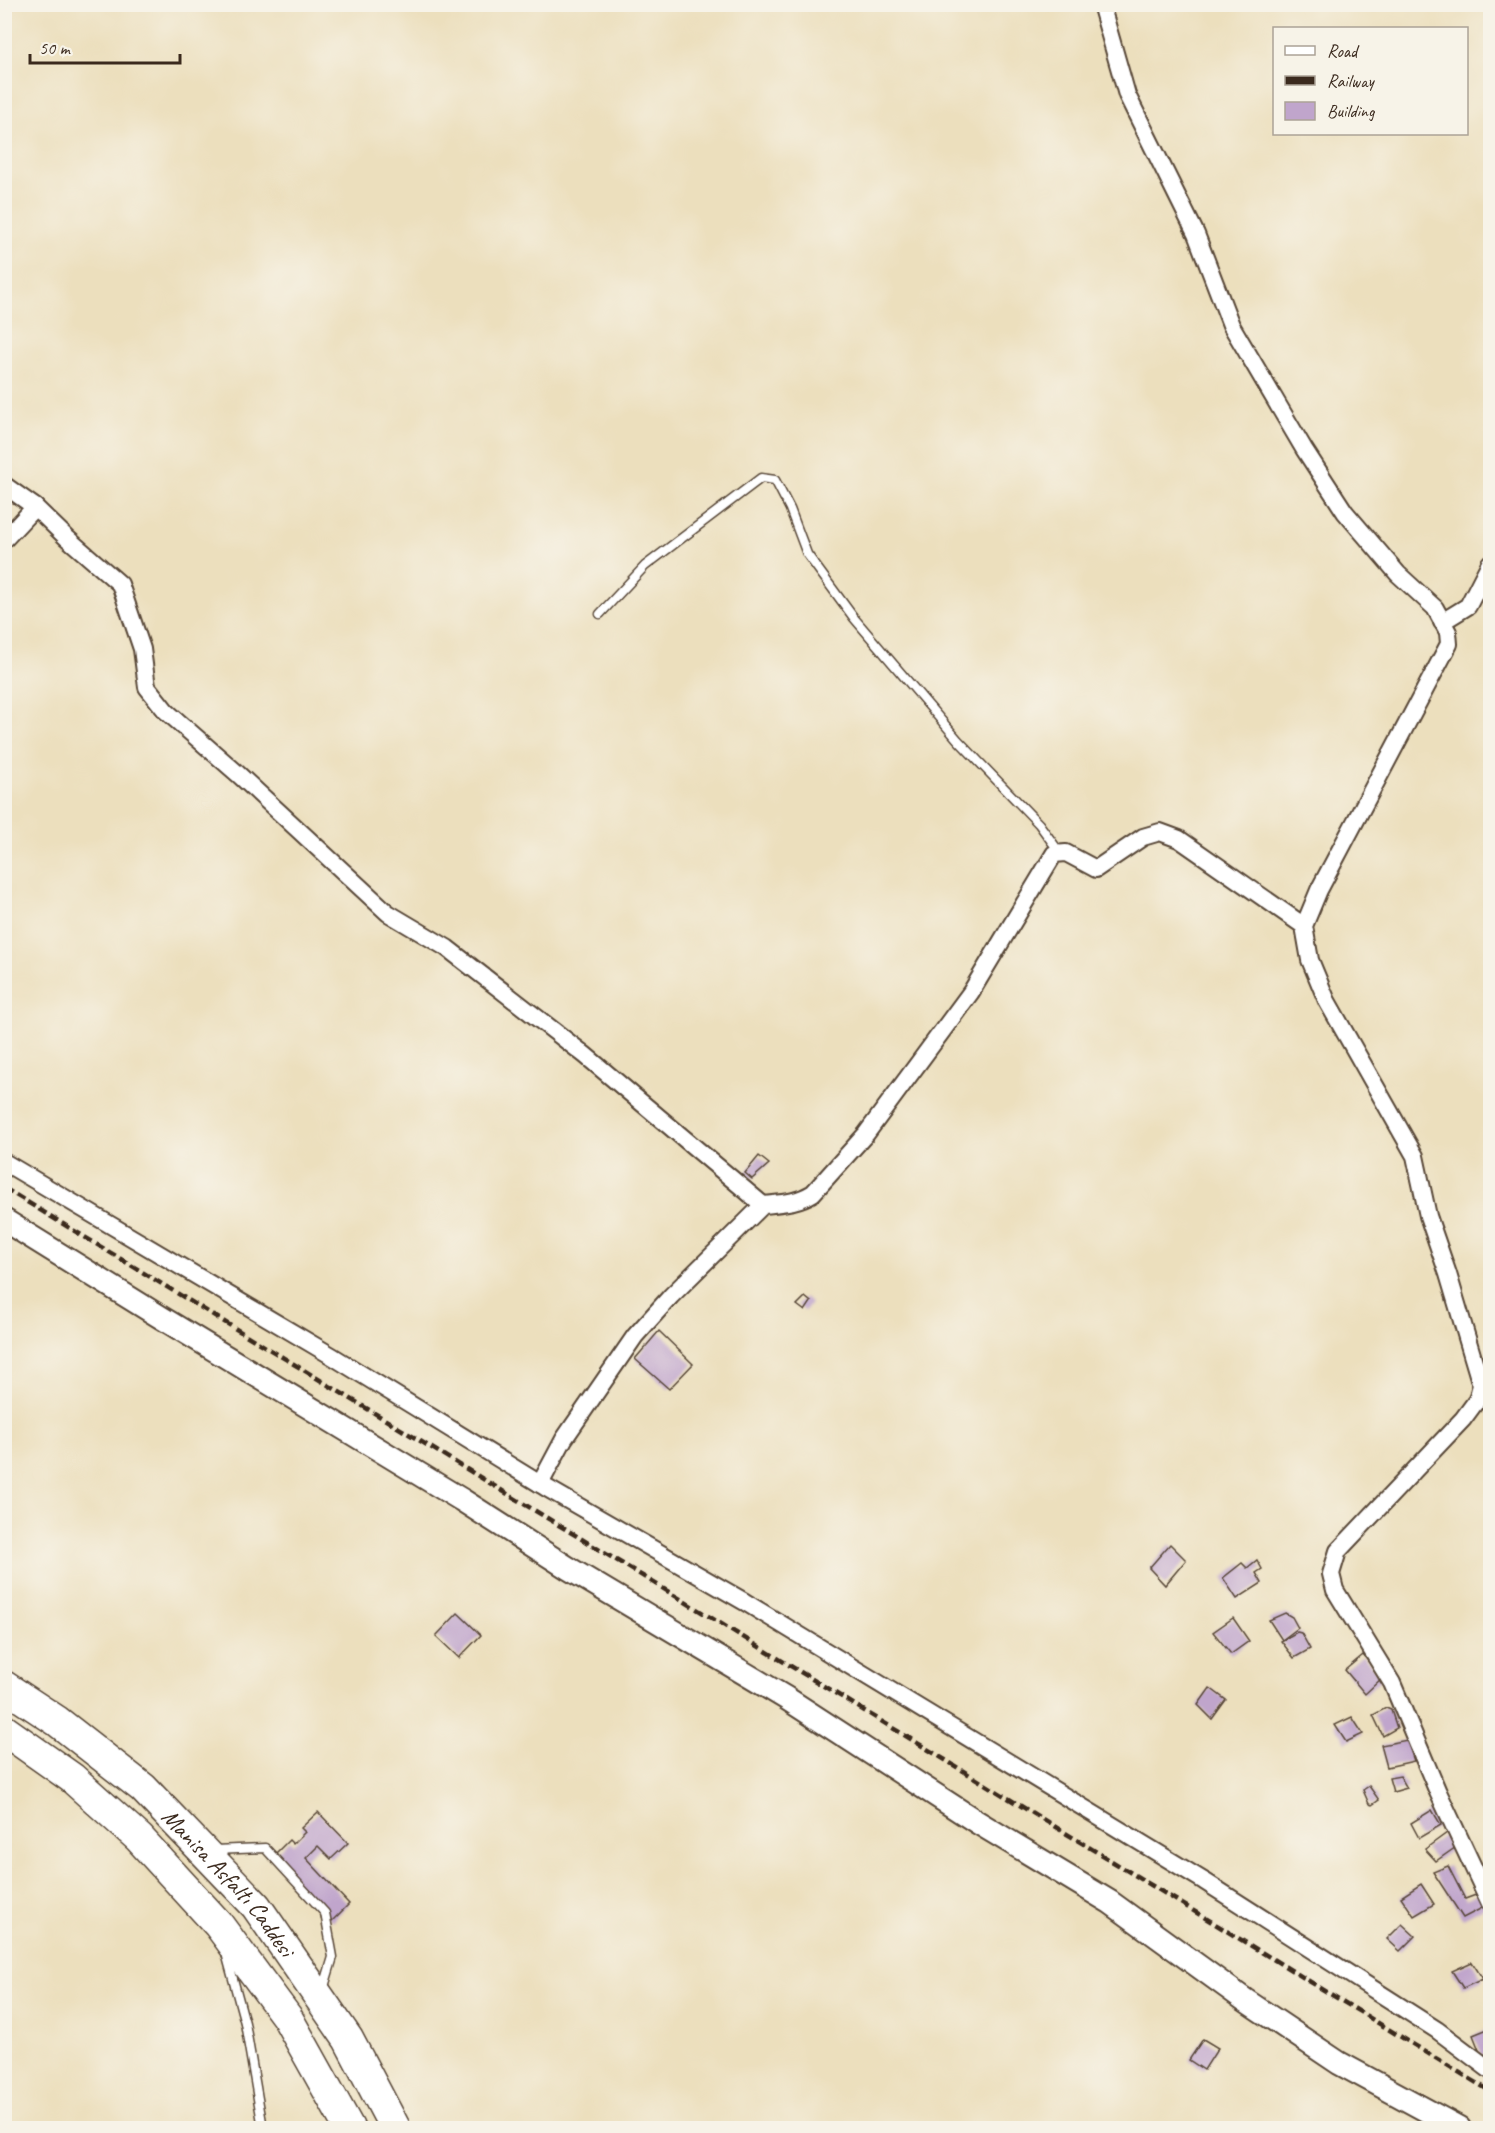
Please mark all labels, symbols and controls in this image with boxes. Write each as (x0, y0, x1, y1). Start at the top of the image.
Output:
scale bar (30, 27, 180, 65)
legend (1273, 27, 1468, 135)
text: 50 m (39, 37, 72, 59)
text: Road (1327, 40, 1360, 62)
text: Railway (1327, 70, 1375, 92)
text: Building (1327, 100, 1376, 122)
street label: Manisa Asfaltı Caddesi (155, 1802, 303, 1965)

